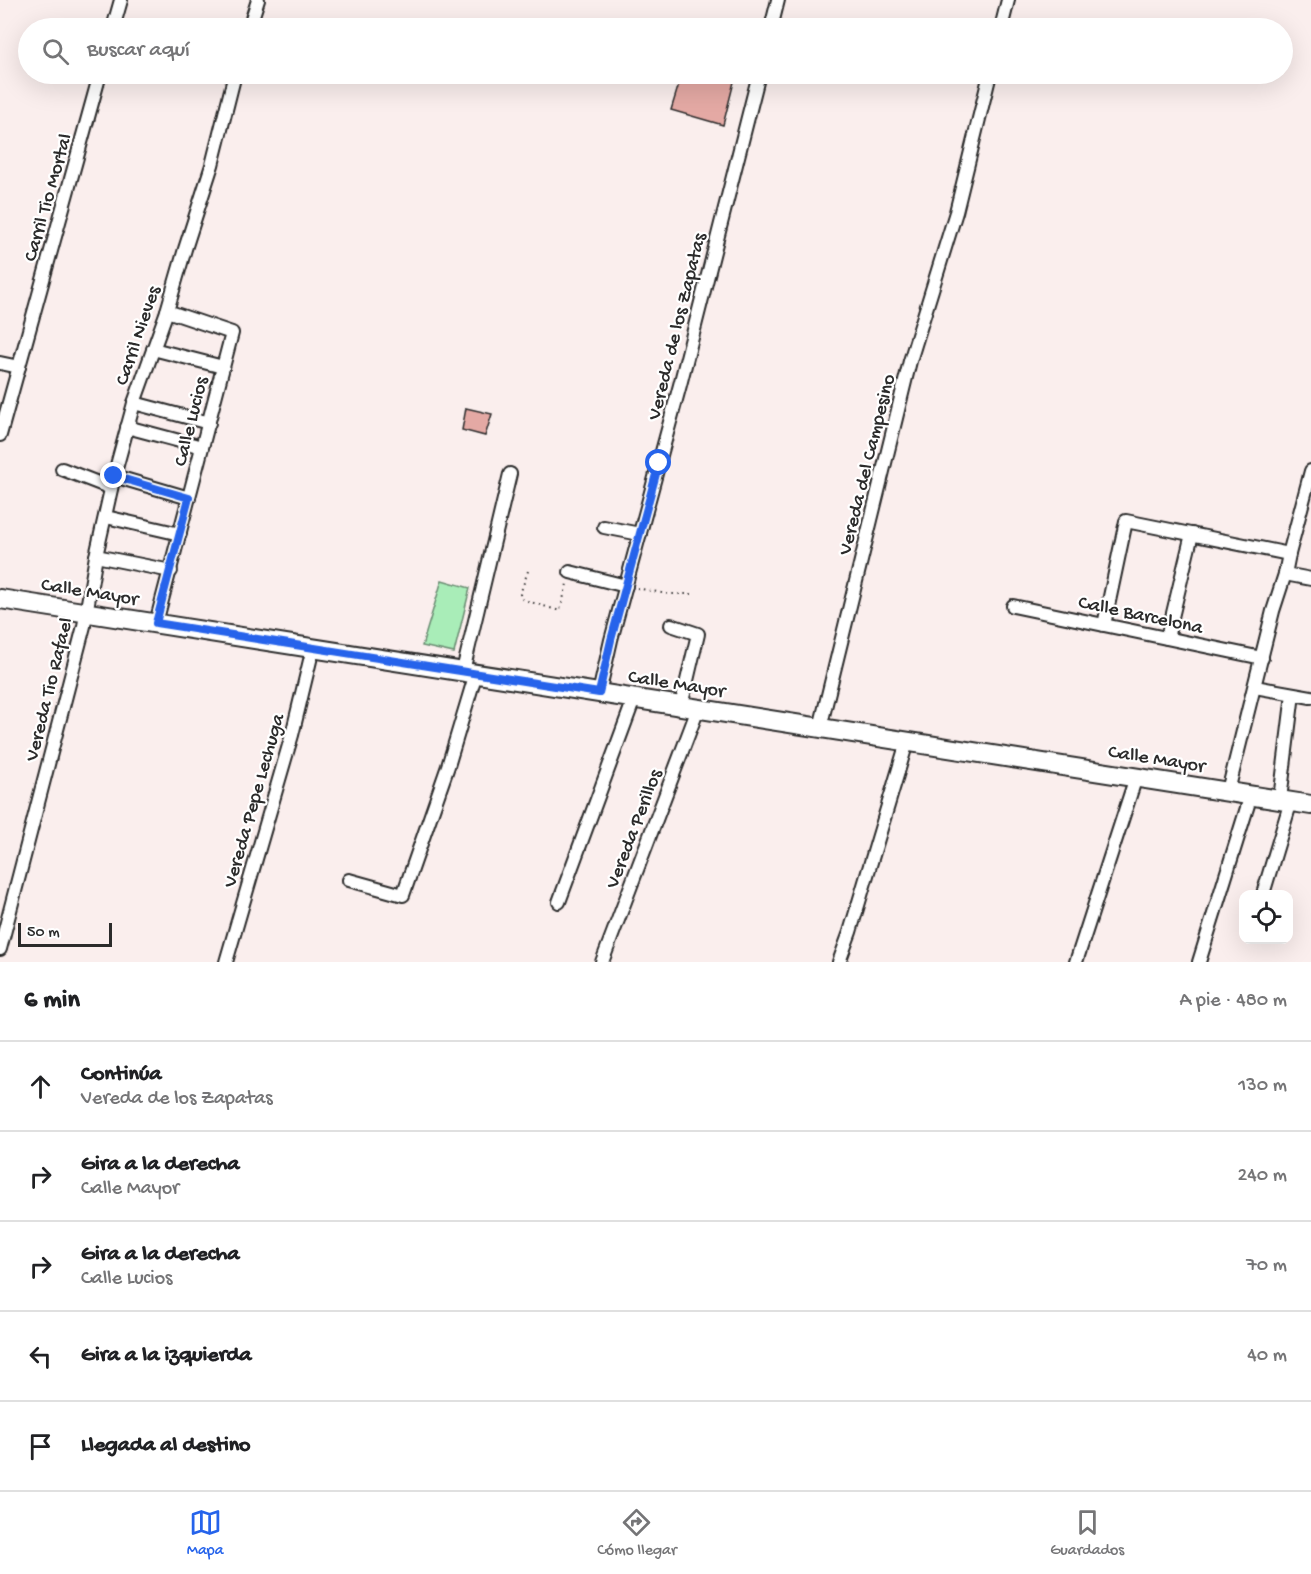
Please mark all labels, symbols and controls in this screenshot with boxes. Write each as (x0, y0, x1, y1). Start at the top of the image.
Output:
search box (18, 18, 1293, 84)
icon: search (39, 35, 72, 68)
text: Buscar aquí (87, 38, 190, 64)
street label: Carril Tio Mortal (20, 131, 79, 264)
street label: Vereda de los Zapatas (644, 230, 713, 424)
street label: Carril Nieves (112, 283, 167, 389)
street label: Vereda del Campesino (835, 372, 902, 559)
street label: Calle Lucios (170, 374, 215, 469)
route start (645, 449, 671, 475)
route end (100, 462, 126, 488)
street label: Calle Mayor (39, 574, 142, 613)
street label: Calle Barcelona (1076, 592, 1206, 641)
street label: Vereda Tio Rafael (21, 616, 79, 765)
street label: Calle Mayor (626, 666, 729, 705)
street label: Vereda Pepe Lechuga (219, 711, 291, 891)
street label: Calle Mayor (1106, 741, 1209, 780)
street label: Vereda Perillos (602, 766, 669, 893)
map controls (1239, 890, 1293, 944)
button: locate (1239, 890, 1293, 944)
scale bar (18, 920, 112, 947)
text: 50 m (27, 924, 60, 943)
text: 6 min (24, 986, 80, 1017)
text: A pie · 480 m (1180, 990, 1287, 1013)
text: Continúa (81, 1062, 162, 1088)
icon: ahead (24, 1070, 57, 1103)
text: 130 m (1238, 1075, 1287, 1098)
text: Vereda de los Zapatas (81, 1088, 273, 1111)
text: Gira a la derecha (81, 1152, 239, 1178)
icon: right (24, 1160, 57, 1193)
text: 240 m (1237, 1165, 1287, 1188)
text: Calle Mayor (81, 1178, 179, 1201)
text: Gira a la derecha (81, 1242, 239, 1268)
icon: right (24, 1250, 57, 1283)
text: 70 m (1246, 1255, 1287, 1278)
text: Calle Lucios (81, 1268, 172, 1291)
icon: left (24, 1340, 57, 1373)
text: Gira a la izquierda (81, 1343, 252, 1369)
text: 40 m (1247, 1345, 1287, 1368)
icon: arrive (24, 1430, 57, 1463)
text: Llegada al destino (81, 1433, 251, 1459)
tab: Mapa (187, 1506, 224, 1561)
tab: Cómo llegar (597, 1506, 677, 1561)
tab: Guardados (1050, 1506, 1124, 1561)

